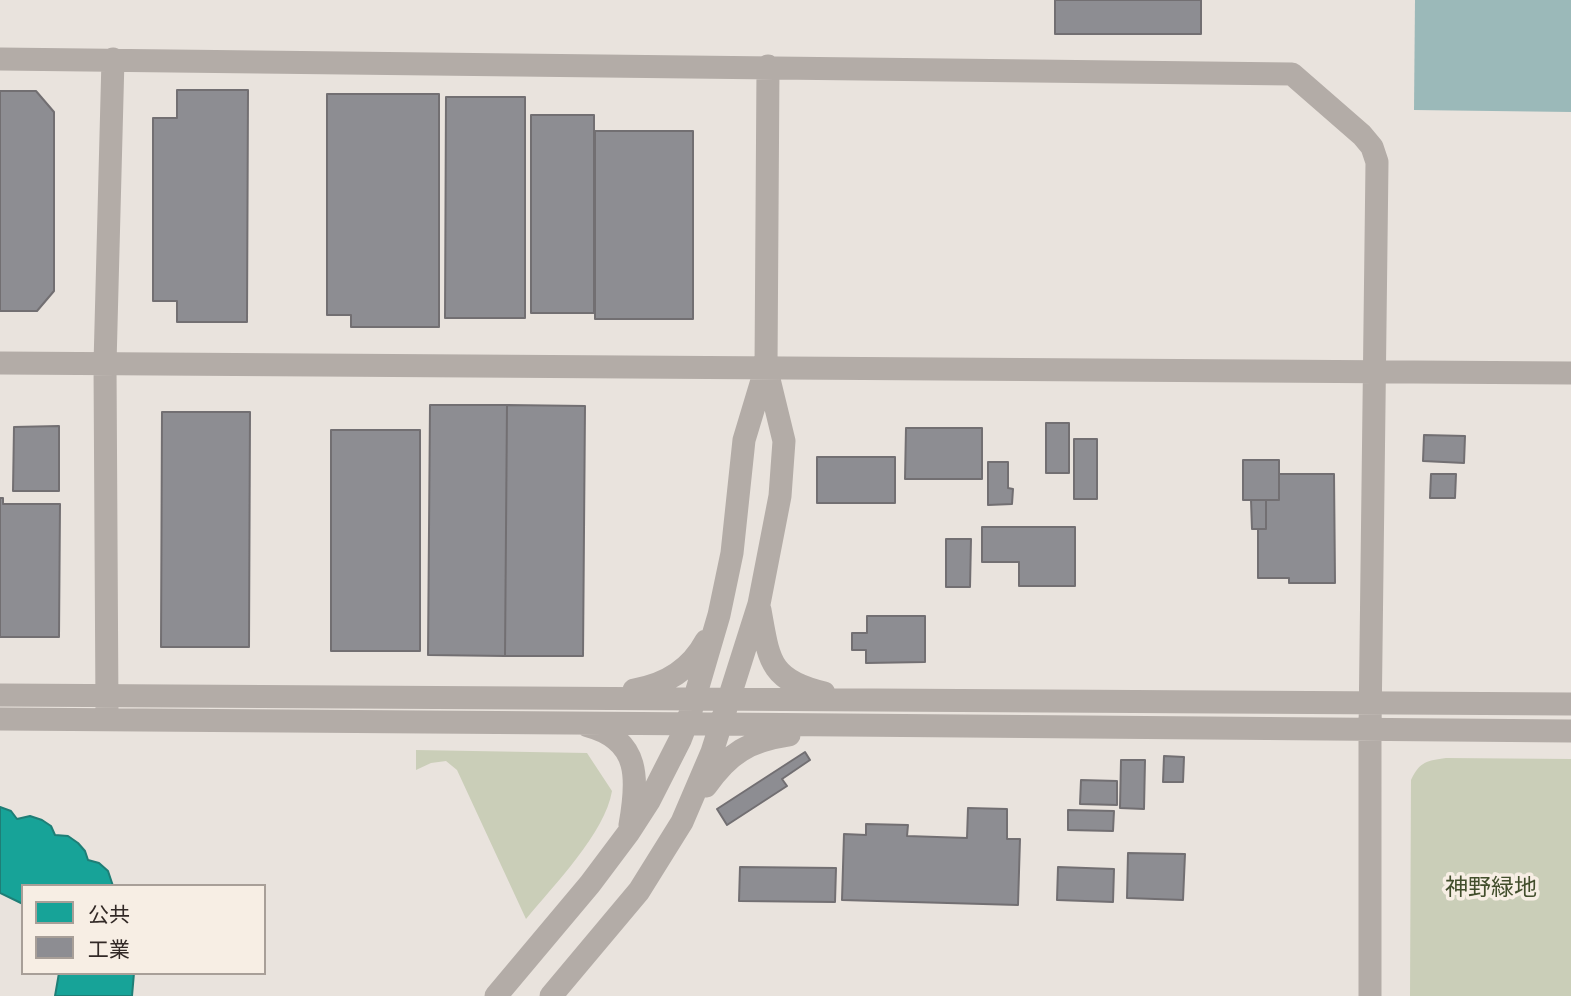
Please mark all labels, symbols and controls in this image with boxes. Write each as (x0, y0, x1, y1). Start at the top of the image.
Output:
park label: 神野緑地 (1445, 874, 1537, 902)
legend (21, 884, 266, 975)
text: 公共 (88, 901, 130, 927)
text: 工業 (88, 936, 130, 962)

